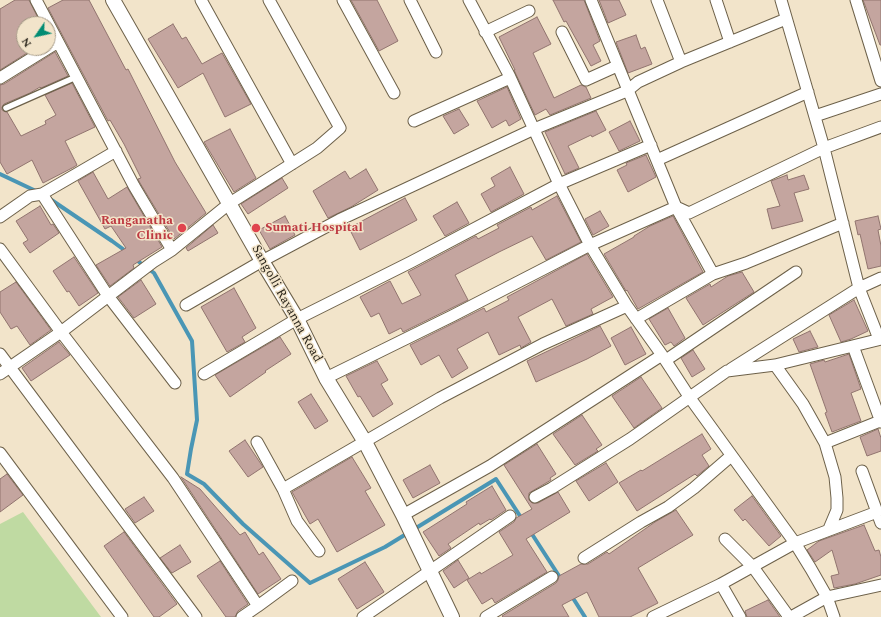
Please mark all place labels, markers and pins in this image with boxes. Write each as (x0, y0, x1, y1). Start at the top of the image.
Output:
place label: Ranganatha Clinic (101, 213, 173, 244)
place label: Sumati Hospital (265, 220, 363, 236)
marker: Ranganatha Clinic (176, 222, 188, 234)
marker: Sumati Hospital (250, 222, 262, 234)

